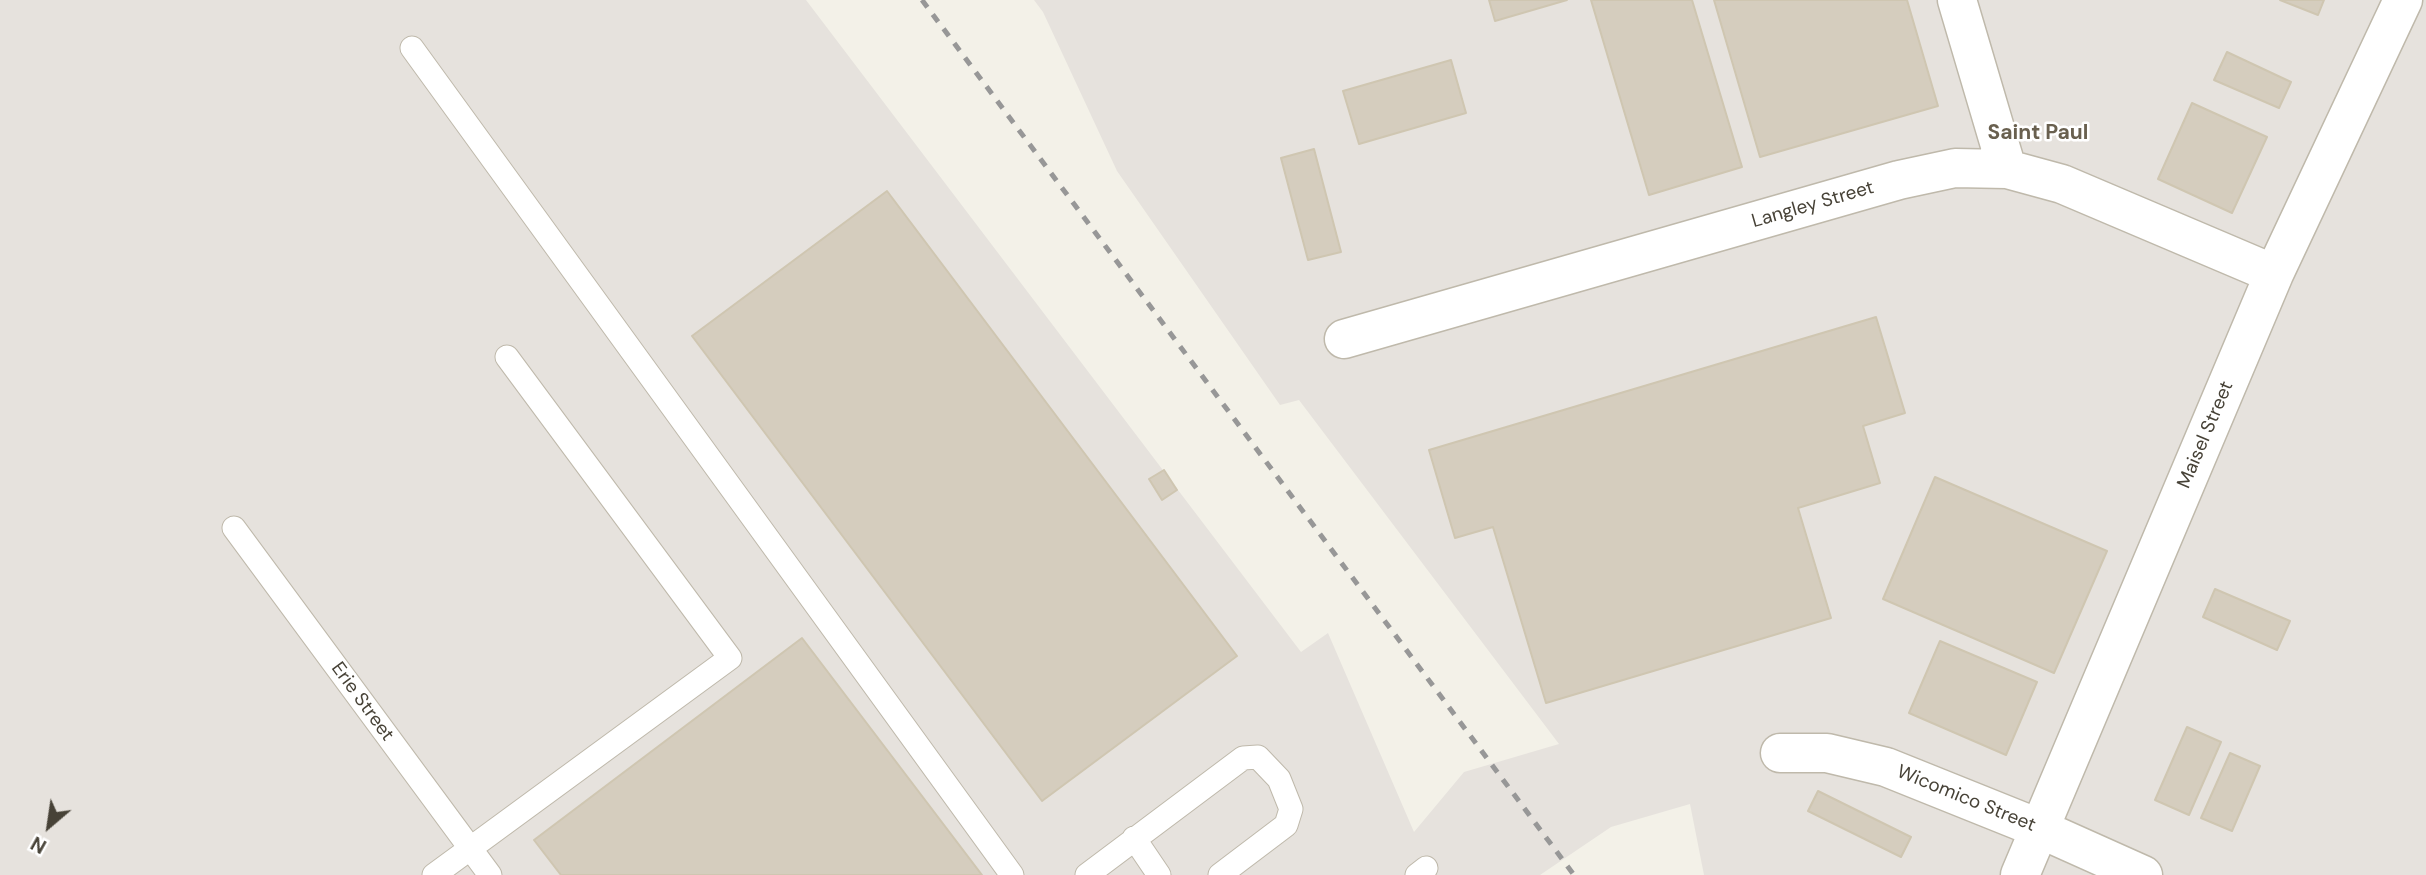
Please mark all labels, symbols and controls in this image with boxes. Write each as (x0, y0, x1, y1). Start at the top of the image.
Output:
district label: Saint Paul (1988, 120, 2088, 146)
street label: Langley Street (1749, 177, 1877, 233)
street label: Maisel Street (2173, 378, 2239, 492)
street label: Erie Street (326, 658, 398, 746)
street label: Wicomico Street (1893, 761, 2039, 837)
north arrow (14, 791, 84, 861)
text: N (26, 831, 51, 859)

